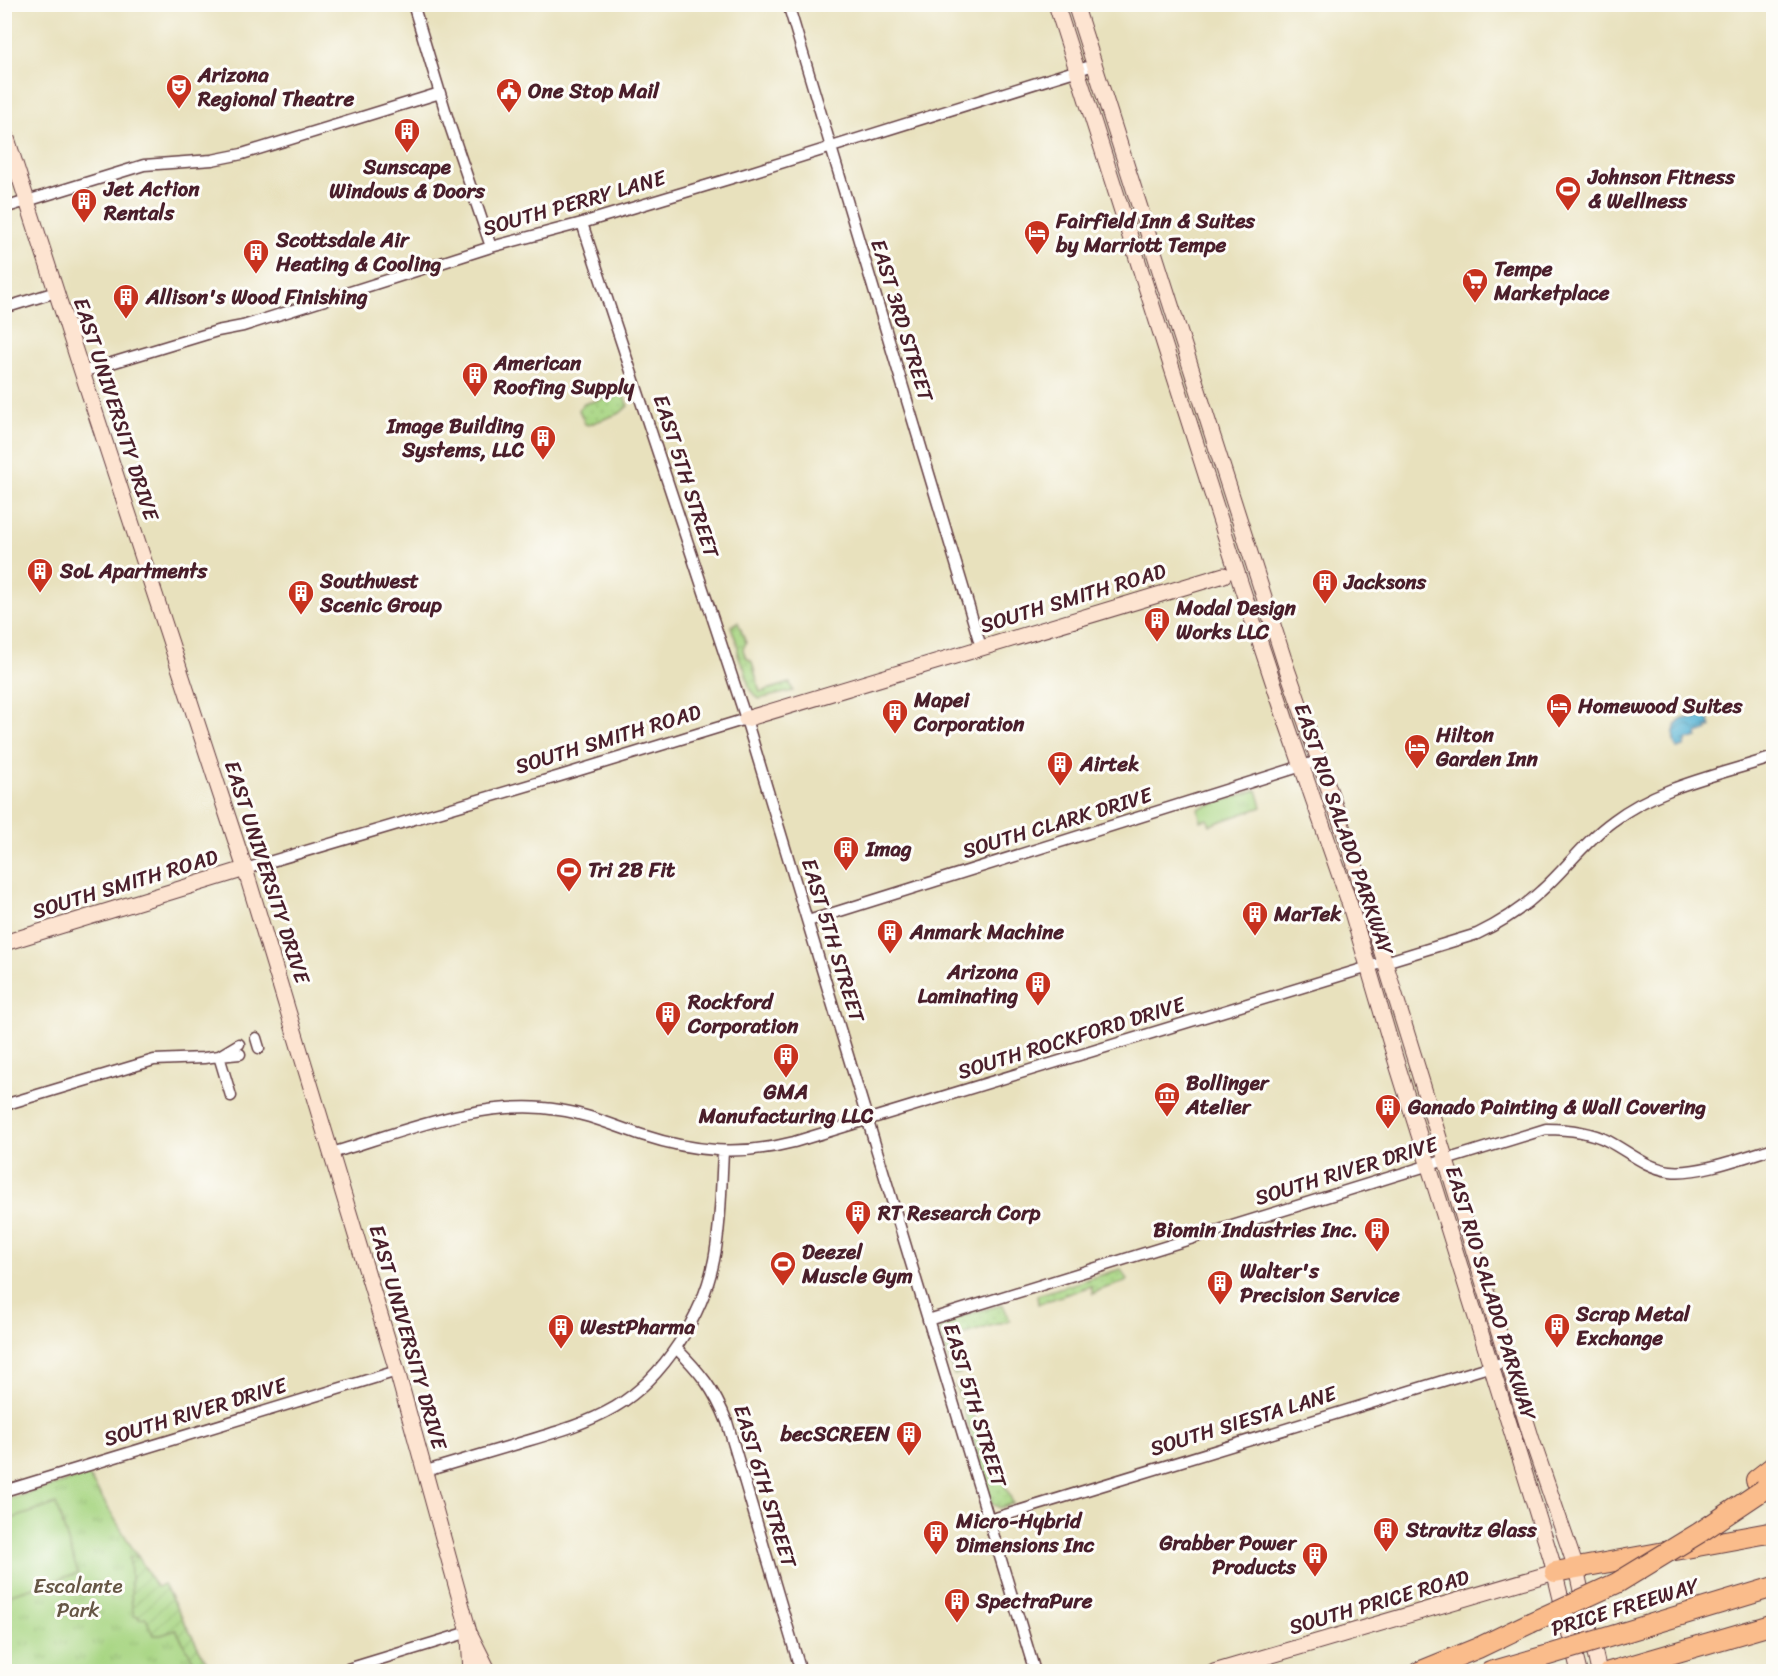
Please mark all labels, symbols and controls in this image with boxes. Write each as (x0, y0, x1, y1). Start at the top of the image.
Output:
place label: Arizona Regional Theatre (197, 56, 354, 118)
theatre icon: Arizona Regional Theatre (164, 72, 194, 110)
place label: One Stop Mail (528, 72, 660, 110)
public building icon: One Stop Mail (494, 76, 524, 114)
building icon: Sunscape Windows & Doors (392, 116, 422, 154)
place label: Sunscape Windows & Doors (329, 148, 485, 210)
street label: SOUTH PERRY LANE (478, 158, 671, 247)
place label: Johnson Fitness & Wellness (1587, 158, 1735, 220)
place label: Jet Action Rentals (103, 170, 200, 232)
sports icon: Johnson Fitness & Wellness (1553, 174, 1583, 212)
building icon: Jet Action Rentals (69, 186, 99, 224)
place label: Fairfield Inn & Suites by Marriott Tempe (1055, 202, 1255, 264)
hotel icon: Fairfield Inn & Suites by Marriott Tempe (1022, 218, 1052, 256)
place label: Scottsdale Air Heating & Cooling (275, 221, 442, 283)
street label: EAST 3RD STREET (859, 234, 945, 408)
building icon: Scottsdale Air Heating & Cooling (241, 237, 271, 275)
place label: Tempe Marketplace (1493, 250, 1610, 312)
supermarket icon: Tempe Marketplace (1460, 266, 1490, 304)
place label: Allison's Wood Finishing (145, 278, 368, 316)
building icon: Allison's Wood Finishing (111, 282, 141, 320)
street label: EAST UNIVERSITY DRIVE (62, 293, 170, 527)
place label: American Roofing Supply (493, 344, 636, 406)
building icon: American Roofing Supply (460, 360, 490, 398)
street label: EAST 5TH STREET (642, 390, 731, 564)
place label: Image Building Systems, LLC (386, 407, 524, 469)
building icon: Image Building Systems, LLC (528, 423, 558, 461)
street label: SOUTH SMITH ROAD (975, 551, 1171, 644)
place label: SoL Apartments (59, 552, 209, 590)
building icon: SoL Apartments (25, 556, 55, 594)
place label: Southwest Scenic Group (319, 562, 443, 624)
place label: Jacksons (1343, 563, 1427, 601)
building icon: Jacksons (1310, 567, 1340, 605)
building icon: Southwest Scenic Group (286, 578, 316, 616)
place label: Modal Design Works LLC (1175, 589, 1297, 651)
building icon: Modal Design Works LLC (1142, 605, 1172, 643)
place label: Mapei Corporation (913, 681, 1025, 743)
place label: Homewood Suites (1577, 687, 1743, 725)
hotel icon: Homewood Suites (1544, 691, 1574, 729)
street label: SOUTH SMITH ROAD (510, 692, 706, 785)
building icon: Mapei Corporation (880, 697, 910, 735)
street label: EAST RIO SALADO PARKWAY (1283, 698, 1405, 962)
place label: Hilton Garden Inn (1435, 716, 1539, 778)
hotel icon: Hilton Garden Inn (1402, 732, 1432, 770)
place label: Airtek (1079, 745, 1139, 783)
building icon: Airtek (1045, 749, 1075, 787)
street label: EAST UNIVERSITY DRIVE (213, 756, 321, 990)
street label: SOUTH CLARK DRIVE (957, 776, 1158, 870)
place label: Imag (865, 830, 912, 868)
building icon: Imag (831, 834, 861, 872)
street label: SOUTH SMITH ROAD (27, 837, 223, 930)
place label: Tri 2B Fit (588, 851, 676, 889)
street label: EAST 5TH STREET (790, 853, 876, 1028)
sports icon: Tri 2B Fit (554, 855, 584, 893)
place label: MarTek (1273, 895, 1342, 933)
building icon: MarTek (1240, 899, 1270, 937)
place label: Anmark Machine (909, 913, 1064, 951)
building icon: Anmark Machine (875, 917, 905, 955)
place label: Arizona Laminating (918, 953, 1018, 1015)
building icon: Arizona Laminating (1023, 969, 1053, 1007)
place label: Rockford Corporation (687, 983, 799, 1045)
street label: SOUTH ROCKFORD DRIVE (953, 985, 1191, 1091)
building icon: Rockford Corporation (653, 999, 683, 1037)
building icon: GMA Manufacturing LLC (771, 1041, 801, 1079)
place label: Bollinger Atelier (1185, 1064, 1271, 1126)
place label: GMA Manufacturing LLC (698, 1073, 874, 1135)
museum icon: Bollinger Atelier (1152, 1080, 1182, 1118)
place label: Ganado Painting & Wall Covering (1407, 1088, 1707, 1126)
building icon: Ganado Painting & Wall Covering (1373, 1092, 1403, 1130)
street label: SOUTH RIVER DRIVE (1250, 1125, 1443, 1217)
street label: EAST RIO SALADO PARKWAY (1434, 1161, 1548, 1426)
place label: RT Research Corp (877, 1194, 1041, 1232)
building icon: RT Research Corp (843, 1198, 873, 1236)
place label: Biomin Industries Inc. (1153, 1211, 1358, 1249)
building icon: Biomin Industries Inc. (1362, 1215, 1392, 1253)
street label: EAST UNIVERSITY DRIVE (358, 1220, 459, 1455)
place label: Deezel Muscle Gym (801, 1233, 913, 1295)
sports icon: Deezel Muscle Gym (768, 1249, 798, 1287)
place label: Walter's Precision Service (1240, 1252, 1400, 1314)
building icon: Walter's Precision Service (1205, 1268, 1235, 1306)
place label: Scrap Metal Exchange (1575, 1295, 1691, 1357)
place label: WestPharma (580, 1308, 695, 1346)
building icon: Scrap Metal Exchange (1542, 1311, 1572, 1349)
building icon: WestPharma (546, 1312, 576, 1350)
street label: EAST 5TH STREET (932, 1318, 1018, 1493)
street label: SOUTH RIVER DRIVE (99, 1366, 292, 1458)
street label: SOUTH SIESTA LANE (1145, 1374, 1342, 1467)
street label: EAST 6TH STREET (722, 1400, 808, 1574)
place label: becSCREEN (780, 1415, 890, 1453)
building icon: becSCREEN (894, 1419, 924, 1457)
place label: Micro-Hybrid Dimensions Inc (955, 1502, 1095, 1564)
place label: Stravitz Glass (1405, 1511, 1537, 1549)
building icon: Stravitz Glass (1371, 1515, 1401, 1553)
building icon: Micro-Hybrid Dimensions Inc (921, 1518, 951, 1556)
place label: Grabber Power Products (1158, 1524, 1297, 1586)
building icon: Grabber Power Products (1300, 1540, 1330, 1578)
street label: SOUTH PRICE ROAD (1284, 1558, 1474, 1646)
street label: PRICE FREEWAY (1546, 1566, 1705, 1648)
park label: Escalante Park (33, 1567, 123, 1629)
place label: SpectraPure (975, 1582, 1093, 1620)
building icon: SpectraPure (942, 1586, 972, 1624)

